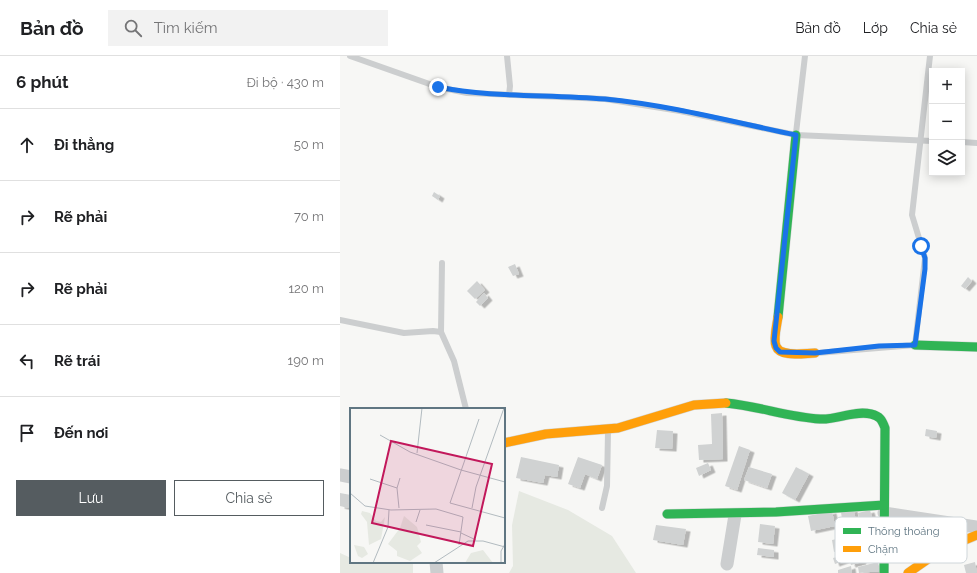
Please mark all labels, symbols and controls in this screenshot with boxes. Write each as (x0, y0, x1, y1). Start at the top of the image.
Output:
search box (108, 10, 388, 46)
text: Bản đồ (20, 17, 84, 39)
icon: search (122, 17, 144, 39)
text: Tìm kiếm (154, 19, 217, 37)
text: Bản đồ (795, 20, 841, 36)
text: Lớp (863, 20, 888, 36)
text: Chia sẻ (910, 20, 957, 36)
map controls (929, 68, 965, 176)
button: + (929, 68, 965, 104)
text: 6 phút (16, 72, 68, 92)
text: Đi bộ · 430 m (246, 75, 324, 90)
route end (429, 78, 447, 96)
button: − (929, 104, 965, 140)
icon: ahead (16, 134, 38, 156)
text: Đi thẳng (54, 136, 114, 154)
text: 50 m (294, 137, 324, 152)
button: layers (929, 140, 965, 176)
icon: right (16, 206, 38, 228)
text: Rẽ phải (54, 208, 107, 226)
text: 70 m (294, 209, 324, 224)
route start (912, 237, 930, 255)
icon: right (16, 278, 38, 300)
text: Rẽ phải (54, 280, 107, 298)
text: 120 m (288, 281, 324, 296)
icon: left (16, 350, 38, 372)
text: Rẽ trái (54, 352, 100, 370)
text: 190 m (288, 353, 324, 368)
inset map (350, 408, 505, 563)
icon: arrive (16, 422, 38, 444)
text: Đến nơi (54, 424, 108, 442)
button: Lưu (16, 480, 166, 516)
button: Chia sẻ (174, 480, 324, 516)
legend (835, 517, 967, 563)
text: Thông thoáng (868, 525, 940, 538)
text: Chậm (868, 543, 898, 556)

